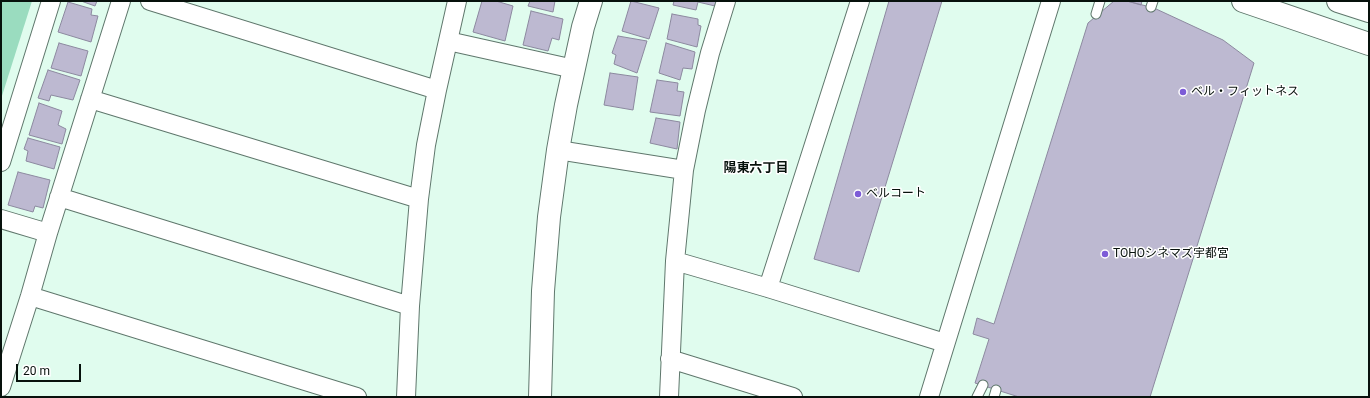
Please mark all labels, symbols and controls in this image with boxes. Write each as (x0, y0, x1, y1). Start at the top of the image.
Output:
place label: ベル・フィットネス (1191, 85, 1299, 99)
marker: ベル・フィットネス (1178, 87, 1188, 97)
district label: 陽東六丁目 (724, 161, 788, 177)
place label: ベルコート (866, 187, 926, 201)
marker: ベルコート (853, 189, 863, 199)
place label: TOHOシネマズ宇都宮 (1113, 247, 1229, 261)
marker: TOHOシネマズ宇都宮 (1100, 249, 1110, 259)
scale bar (18, 356, 83, 382)
text: 20 m (23, 364, 50, 378)

